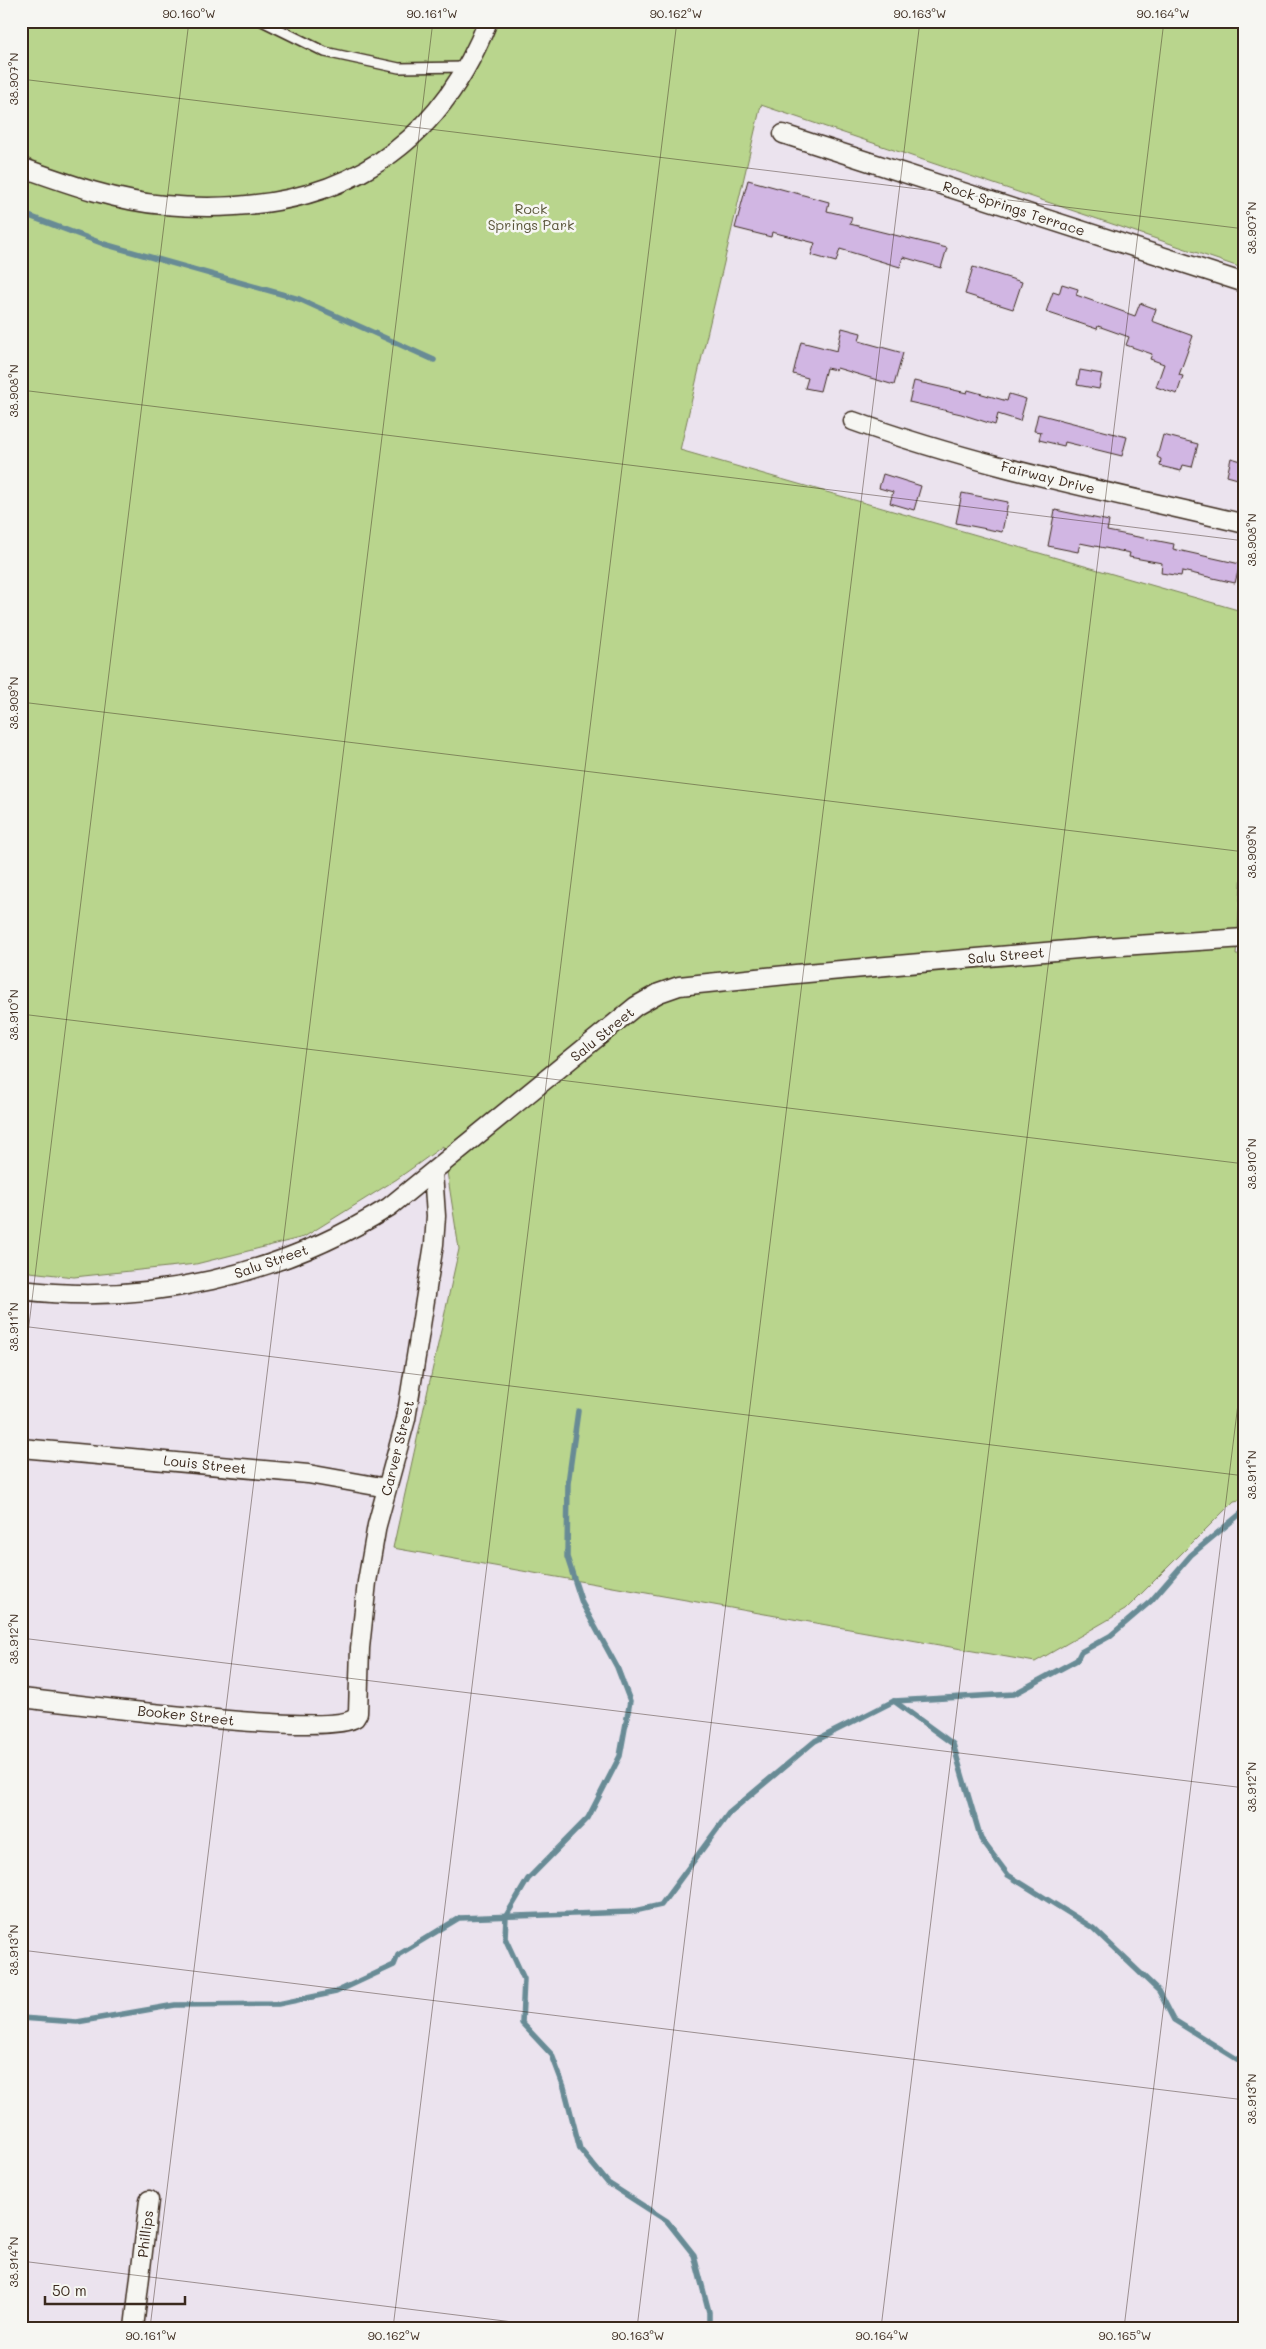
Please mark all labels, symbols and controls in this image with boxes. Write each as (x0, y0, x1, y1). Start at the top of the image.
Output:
text: 90.160°W (162, 5, 216, 21)
text: 90.161°W (406, 5, 458, 21)
text: 90.162°W (650, 5, 702, 21)
text: 90.163°W (894, 5, 946, 21)
text: 90.164°W (1137, 5, 1189, 21)
text: 38.907°N (5, 53, 21, 105)
street label: Rock Springs Terrace (940, 176, 1088, 240)
park label: Rock Springs Park (488, 199, 574, 234)
text: 38.907°N (1243, 202, 1259, 254)
text: 38.908°N (5, 364, 21, 418)
street label: Fairway Drive (999, 456, 1097, 498)
text: 38.908°N (1243, 513, 1259, 567)
text: 38.909°N (5, 677, 21, 729)
text: 38.909°N (1243, 826, 1259, 878)
street label: Salu Street (967, 942, 1045, 968)
text: 38.910°N (5, 989, 21, 1041)
street label: Salu Street (566, 1002, 638, 1066)
text: 38.910°N (1243, 1138, 1259, 1190)
street label: Salu Street (232, 1240, 310, 1282)
text: 38.911°N (5, 1302, 21, 1352)
street label: Carver Street (376, 1398, 418, 1498)
street label: Louis Street (163, 1450, 247, 1478)
text: 38.911°N (1243, 1450, 1259, 1500)
text: 38.912°N (5, 1614, 21, 1664)
street label: Booker Street (137, 1700, 235, 1730)
text: 38.912°N (1243, 1762, 1259, 1812)
text: 38.913°N (5, 1925, 21, 1975)
text: 38.913°N (1243, 2074, 1259, 2124)
street label: Phillips (133, 2209, 157, 2259)
text: 38.914°N (5, 2237, 21, 2287)
scale bar (45, 2274, 185, 2306)
text: 50 m (52, 2280, 87, 2300)
text: 90.161°W (125, 2327, 177, 2343)
text: 90.162°W (368, 2327, 420, 2343)
text: 90.163°W (612, 2327, 664, 2343)
text: 90.164°W (856, 2327, 908, 2343)
text: 90.165°W (1099, 2327, 1151, 2343)

